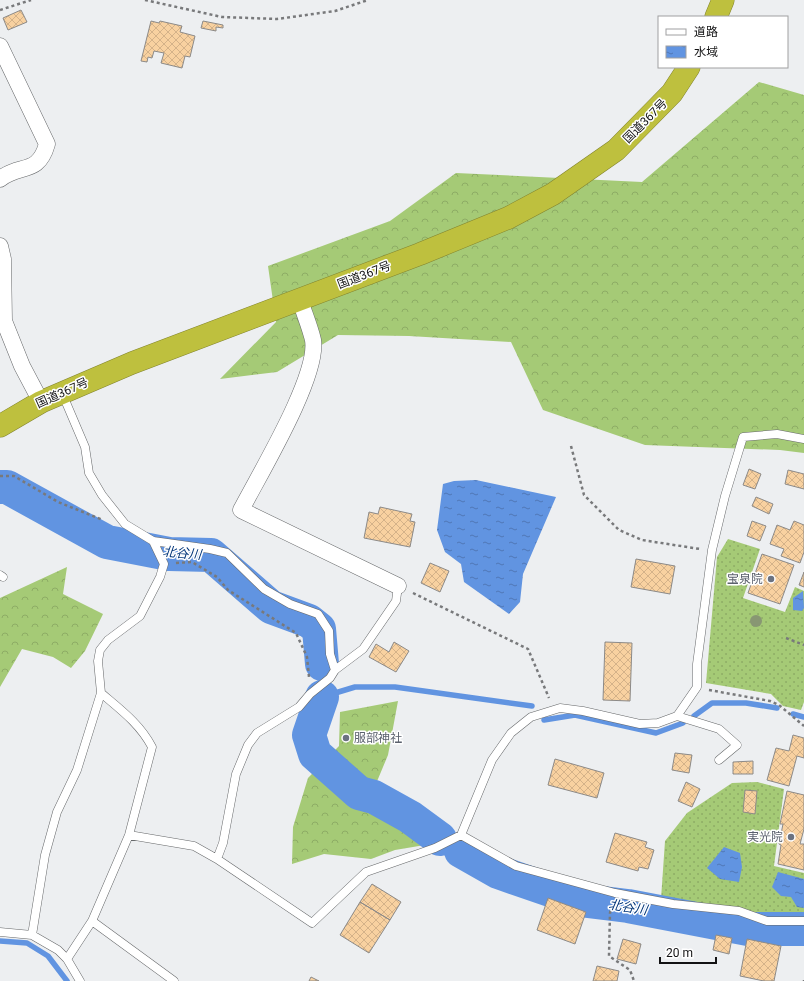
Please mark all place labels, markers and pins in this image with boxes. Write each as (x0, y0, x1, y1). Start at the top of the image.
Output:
place label: 宝泉院 (727, 572, 763, 586)
marker: 宝泉院 (766, 574, 776, 584)
place label: 服部神社 (354, 731, 402, 745)
marker: 服部神社 (341, 733, 351, 743)
place label: 実光院 (747, 830, 783, 844)
marker: 実光院 (786, 832, 796, 842)

